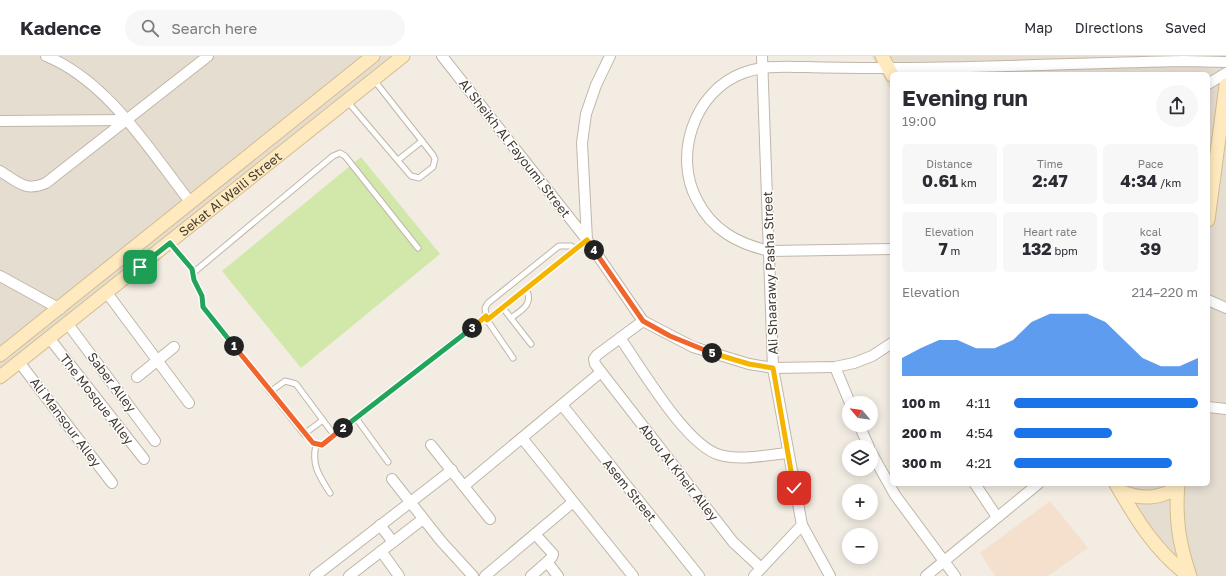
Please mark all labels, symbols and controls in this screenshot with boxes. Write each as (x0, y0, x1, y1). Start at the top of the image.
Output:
search box (125, 10, 405, 46)
text: Kadence (20, 16, 101, 39)
icon: search (139, 17, 161, 39)
text: Search here (171, 19, 257, 37)
text: Map (1024, 19, 1053, 36)
text: Directions (1075, 19, 1143, 36)
text: Saved (1165, 19, 1206, 36)
street label: Al Sheikh Al Fayoumi Street (456, 75, 574, 221)
text: Evening run (902, 84, 1028, 111)
button: share (1156, 85, 1198, 127)
text: 19:00 (902, 113, 936, 129)
street label: Sekat Al Waili Street (175, 148, 285, 240)
text: Distance (926, 157, 972, 170)
text: Time (1037, 157, 1063, 170)
text: Pace (1138, 157, 1164, 170)
text: 0.61 (922, 170, 958, 191)
text: 2:47 (1032, 170, 1068, 191)
text: 4:34 (1120, 170, 1157, 191)
text: km (958, 176, 977, 189)
text: /km (1157, 176, 1181, 189)
street label: Ali Shaarawy Pasha Street (759, 191, 781, 355)
text: Elevation (925, 225, 974, 238)
text: Heart rate (1023, 225, 1077, 238)
text: kcal (1140, 225, 1162, 238)
text: 7 (938, 238, 948, 259)
text: 132 (1022, 238, 1052, 259)
text: 39 (1140, 238, 1161, 259)
pin: 4 (584, 240, 604, 260)
text: 4 (591, 243, 597, 256)
text: m (948, 244, 960, 257)
text: bpm (1052, 244, 1078, 257)
pin (123, 250, 157, 284)
icon: arrive (129, 256, 151, 278)
text: Elevation (902, 284, 960, 300)
text: 214–220 m (1131, 284, 1198, 300)
pin: 3 (462, 318, 482, 338)
text: 3 (469, 321, 475, 334)
pin: 1 (224, 336, 244, 356)
text: 1 (231, 339, 237, 352)
pin: 5 (702, 343, 722, 363)
text: 5 (709, 346, 715, 359)
street label: Saber Alley (84, 349, 140, 416)
street label: The Mosque Alley (57, 351, 138, 448)
street label: Ali Mansour Alley (27, 374, 105, 470)
text: 100 m (902, 395, 940, 411)
text: 4:11 (966, 395, 990, 411)
north arrow (842, 396, 878, 432)
map controls (842, 396, 878, 564)
pin: 2 (333, 418, 353, 438)
street label: Abou Al Kheir Alley (636, 420, 722, 524)
text: 2 (340, 421, 346, 434)
text: 200 m (902, 425, 941, 441)
text: 4:54 (966, 425, 993, 441)
button: layers (842, 440, 878, 476)
street label: Asem Street (600, 455, 660, 525)
text: 300 m (902, 455, 941, 471)
text: 4:21 (966, 455, 992, 471)
pin (777, 471, 811, 505)
icon: check (783, 477, 805, 499)
button: + (842, 484, 878, 520)
button: − (842, 528, 878, 564)

